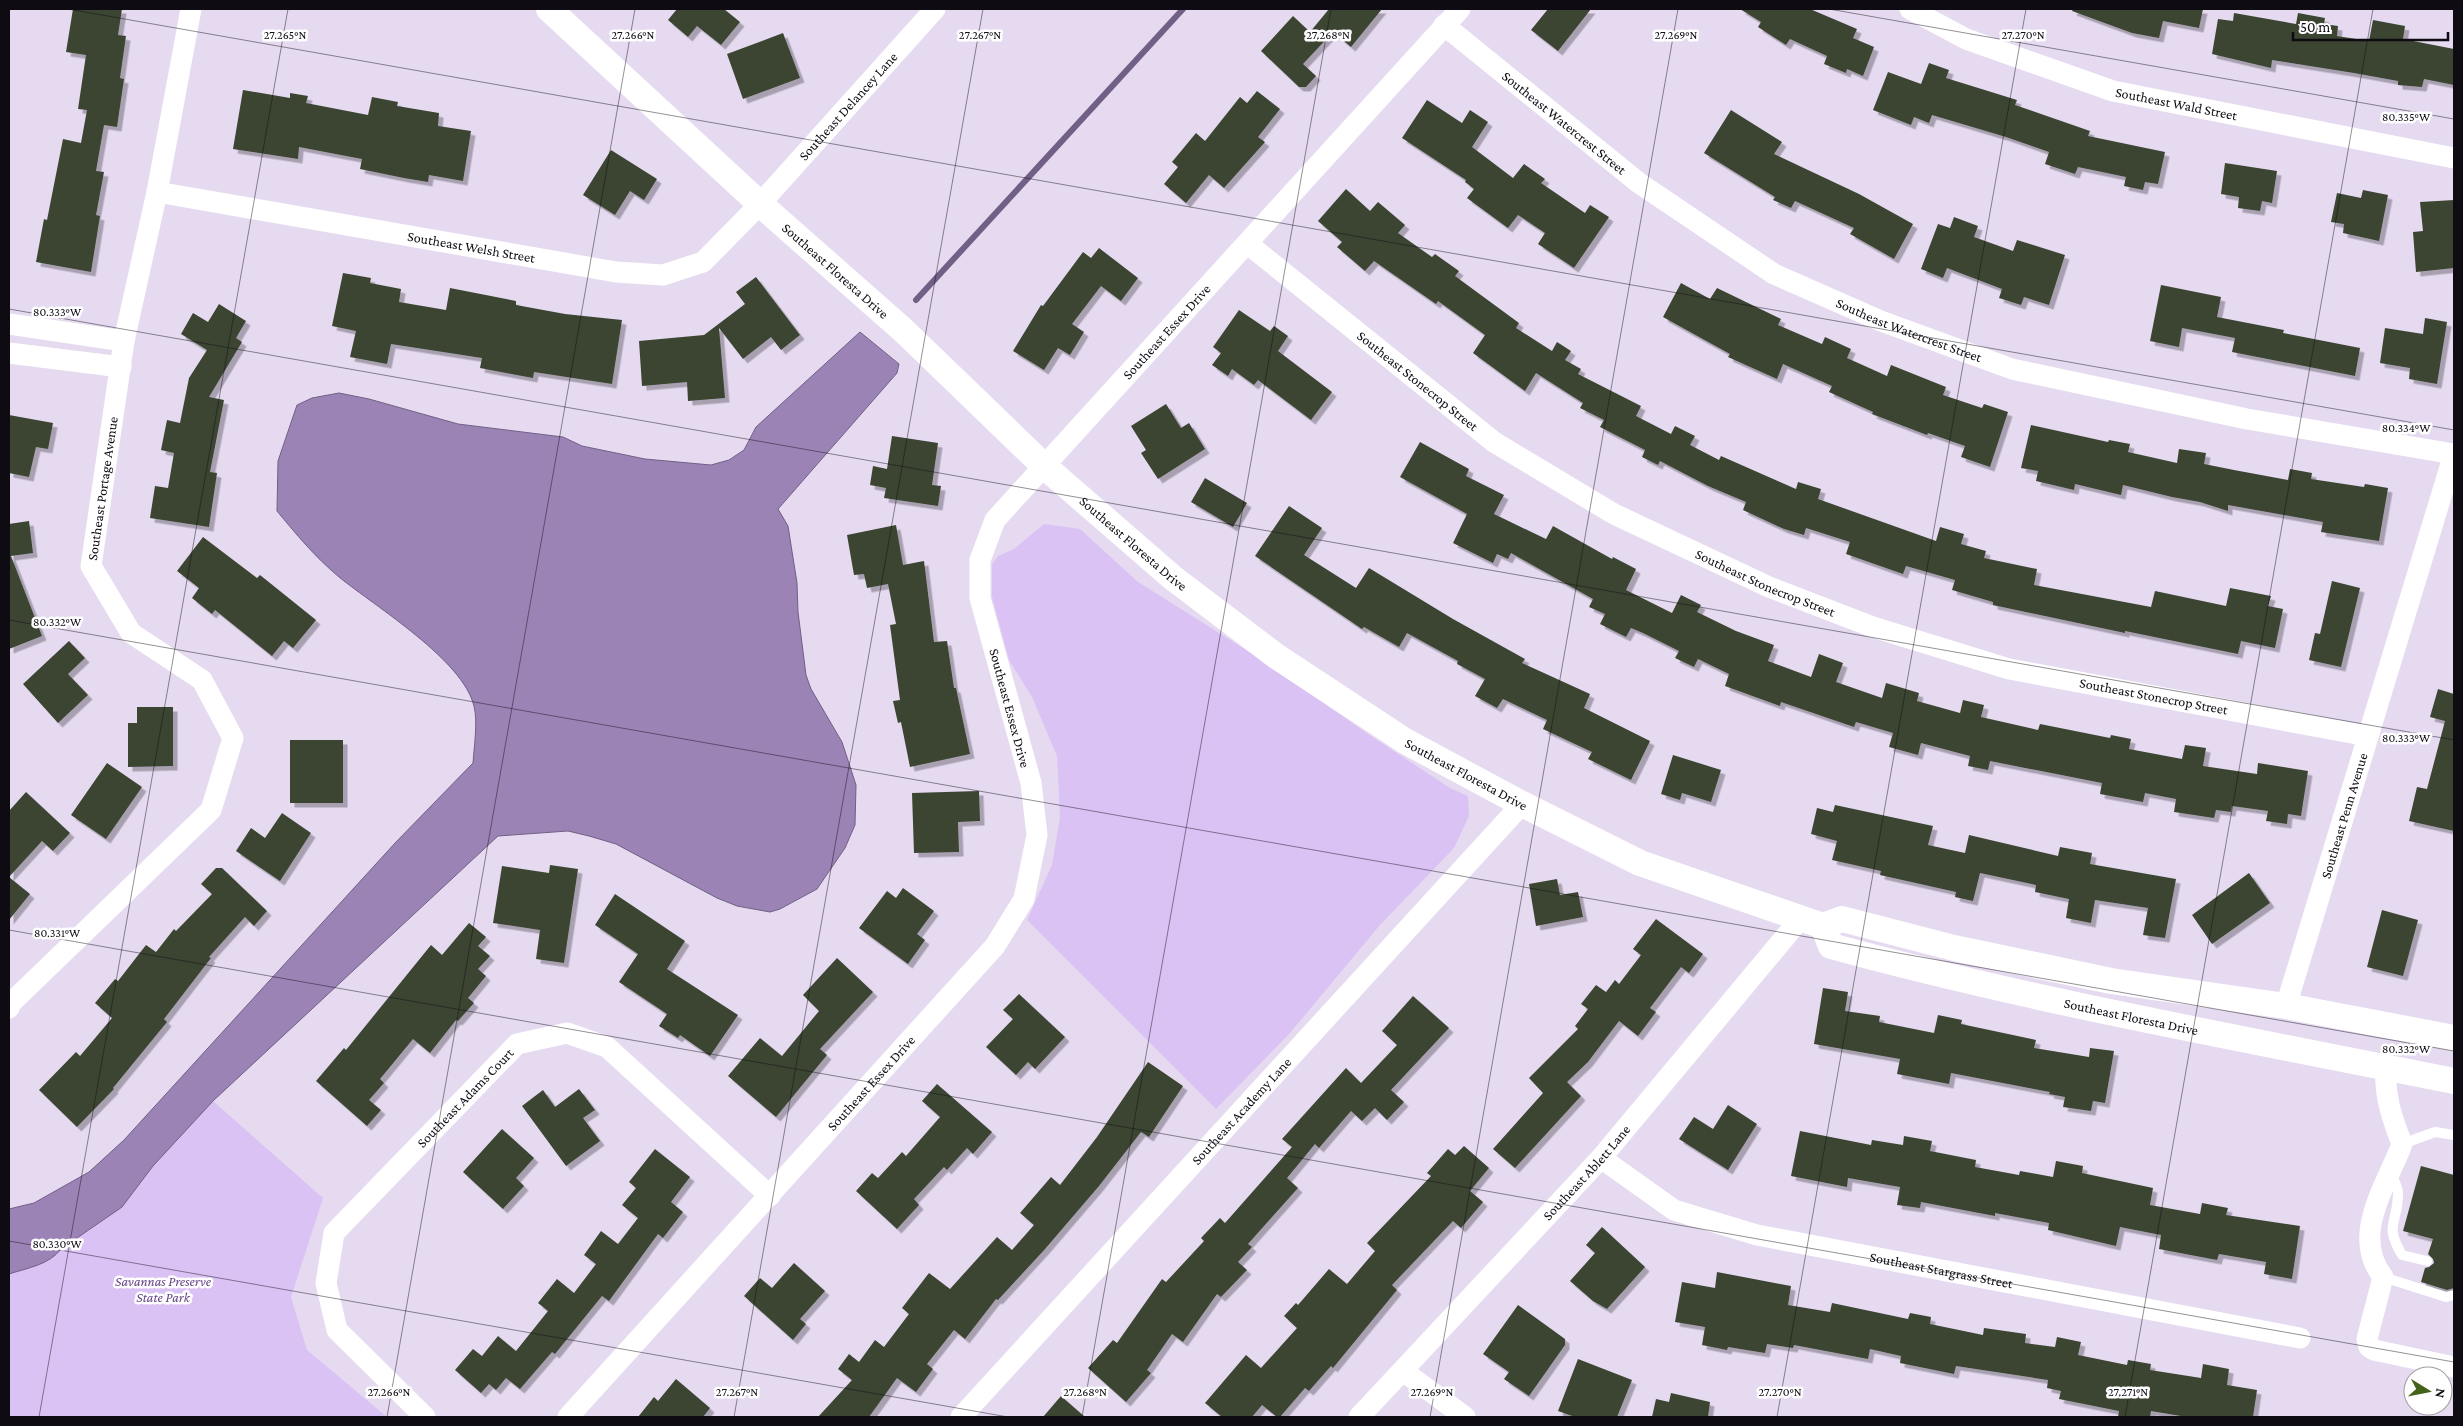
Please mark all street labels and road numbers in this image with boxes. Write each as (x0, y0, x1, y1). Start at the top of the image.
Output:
street label: Southeast Delancey Lane (795, 49, 901, 163)
street label: Southeast Watercrest Street (1499, 68, 1630, 178)
street label: Southeast Wald Street (2114, 84, 2239, 123)
street label: Southeast Floresta Drive (779, 219, 892, 322)
street label: Southeast Welsh Street (406, 228, 537, 266)
street label: Southeast Essex Drive (1119, 281, 1214, 382)
street label: Southeast Watercrest Street (1834, 294, 1984, 365)
street label: Southeast Stonecrop Street (1354, 327, 1482, 434)
street label: Southeast Portage Avenue (84, 415, 121, 561)
street label: Southeast Floresta Drive (1076, 493, 1190, 594)
street label: Southeast Stonecrop Street (1693, 546, 1838, 620)
street label: Southeast Essex Drive (986, 647, 1034, 769)
street label: Southeast Stonecrop Street (2078, 674, 2229, 718)
street label: Southeast Floresta Drive (1402, 735, 1530, 813)
street label: Southeast Penn Avenue (2317, 751, 2371, 880)
street label: Southeast Floresta Drive (2063, 995, 2200, 1038)
street label: Southeast Essex Drive (824, 1032, 918, 1134)
street label: Southeast Adams Court (413, 1044, 517, 1151)
street label: Southeast Academy Lane (1188, 1054, 1294, 1168)
street label: Southeast Ablett Lane (1539, 1122, 1633, 1223)
street label: Southeast Stargrass Street (1869, 1249, 2015, 1291)

